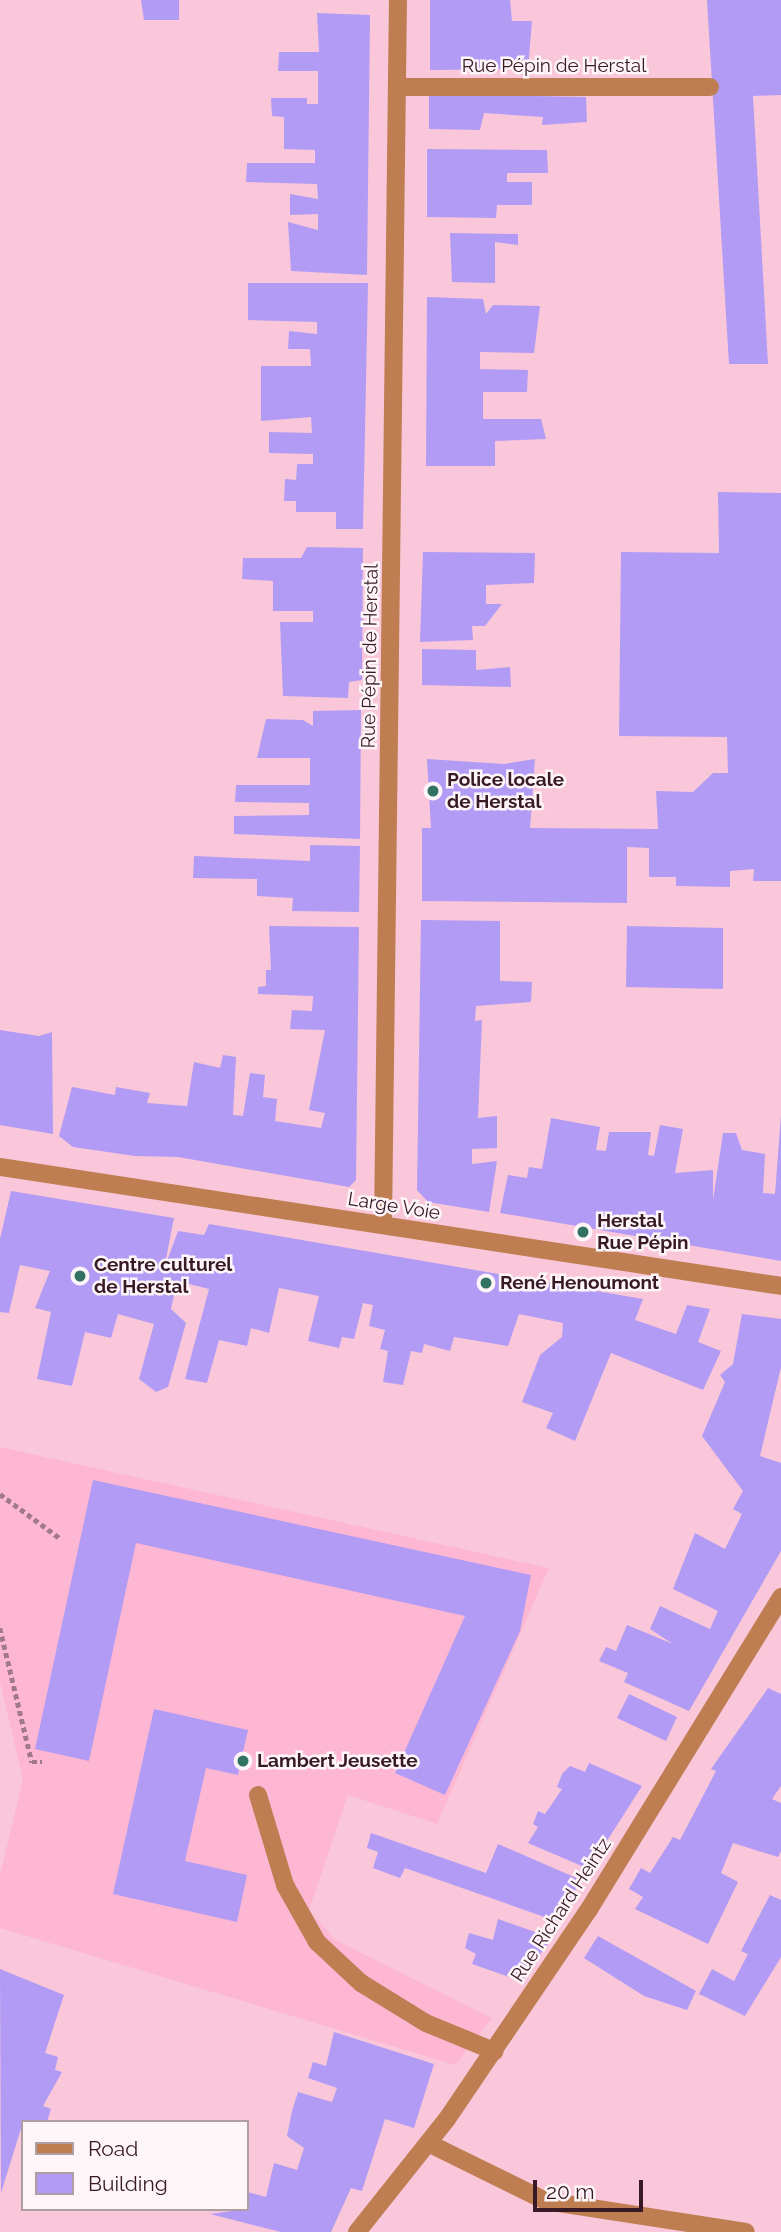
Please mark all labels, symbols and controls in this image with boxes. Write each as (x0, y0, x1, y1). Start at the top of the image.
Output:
street label: Rue Pépin de Herstal (462, 55, 646, 77)
street label: Rue Pépin de Herstal (357, 563, 383, 749)
place label: Police locale de Herstal (447, 769, 564, 813)
marker: Police locale de Herstal (425, 783, 441, 799)
street label: Large Voie (346, 1187, 442, 1225)
place label: Herstal Rue Pépin (597, 1210, 689, 1254)
marker: Herstal Rue Pépin (575, 1224, 591, 1240)
place label: Centre culturel de Herstal (94, 1254, 232, 1298)
marker: Centre culturel de Herstal (72, 1268, 88, 1284)
place label: René Henoumont (500, 1272, 659, 1294)
marker: René Henoumont (478, 1275, 494, 1291)
place label: Lambert Jeusette (257, 1750, 418, 1772)
marker: Lambert Jeusette (235, 1753, 251, 1769)
street label: Rue Richard Heintz (506, 1834, 616, 1986)
legend (21, 2120, 248, 2211)
text: Road (88, 2136, 138, 2161)
scale bar (536, 2166, 646, 2210)
text: Building (88, 2171, 168, 2196)
text: 20 m (546, 2179, 594, 2204)

